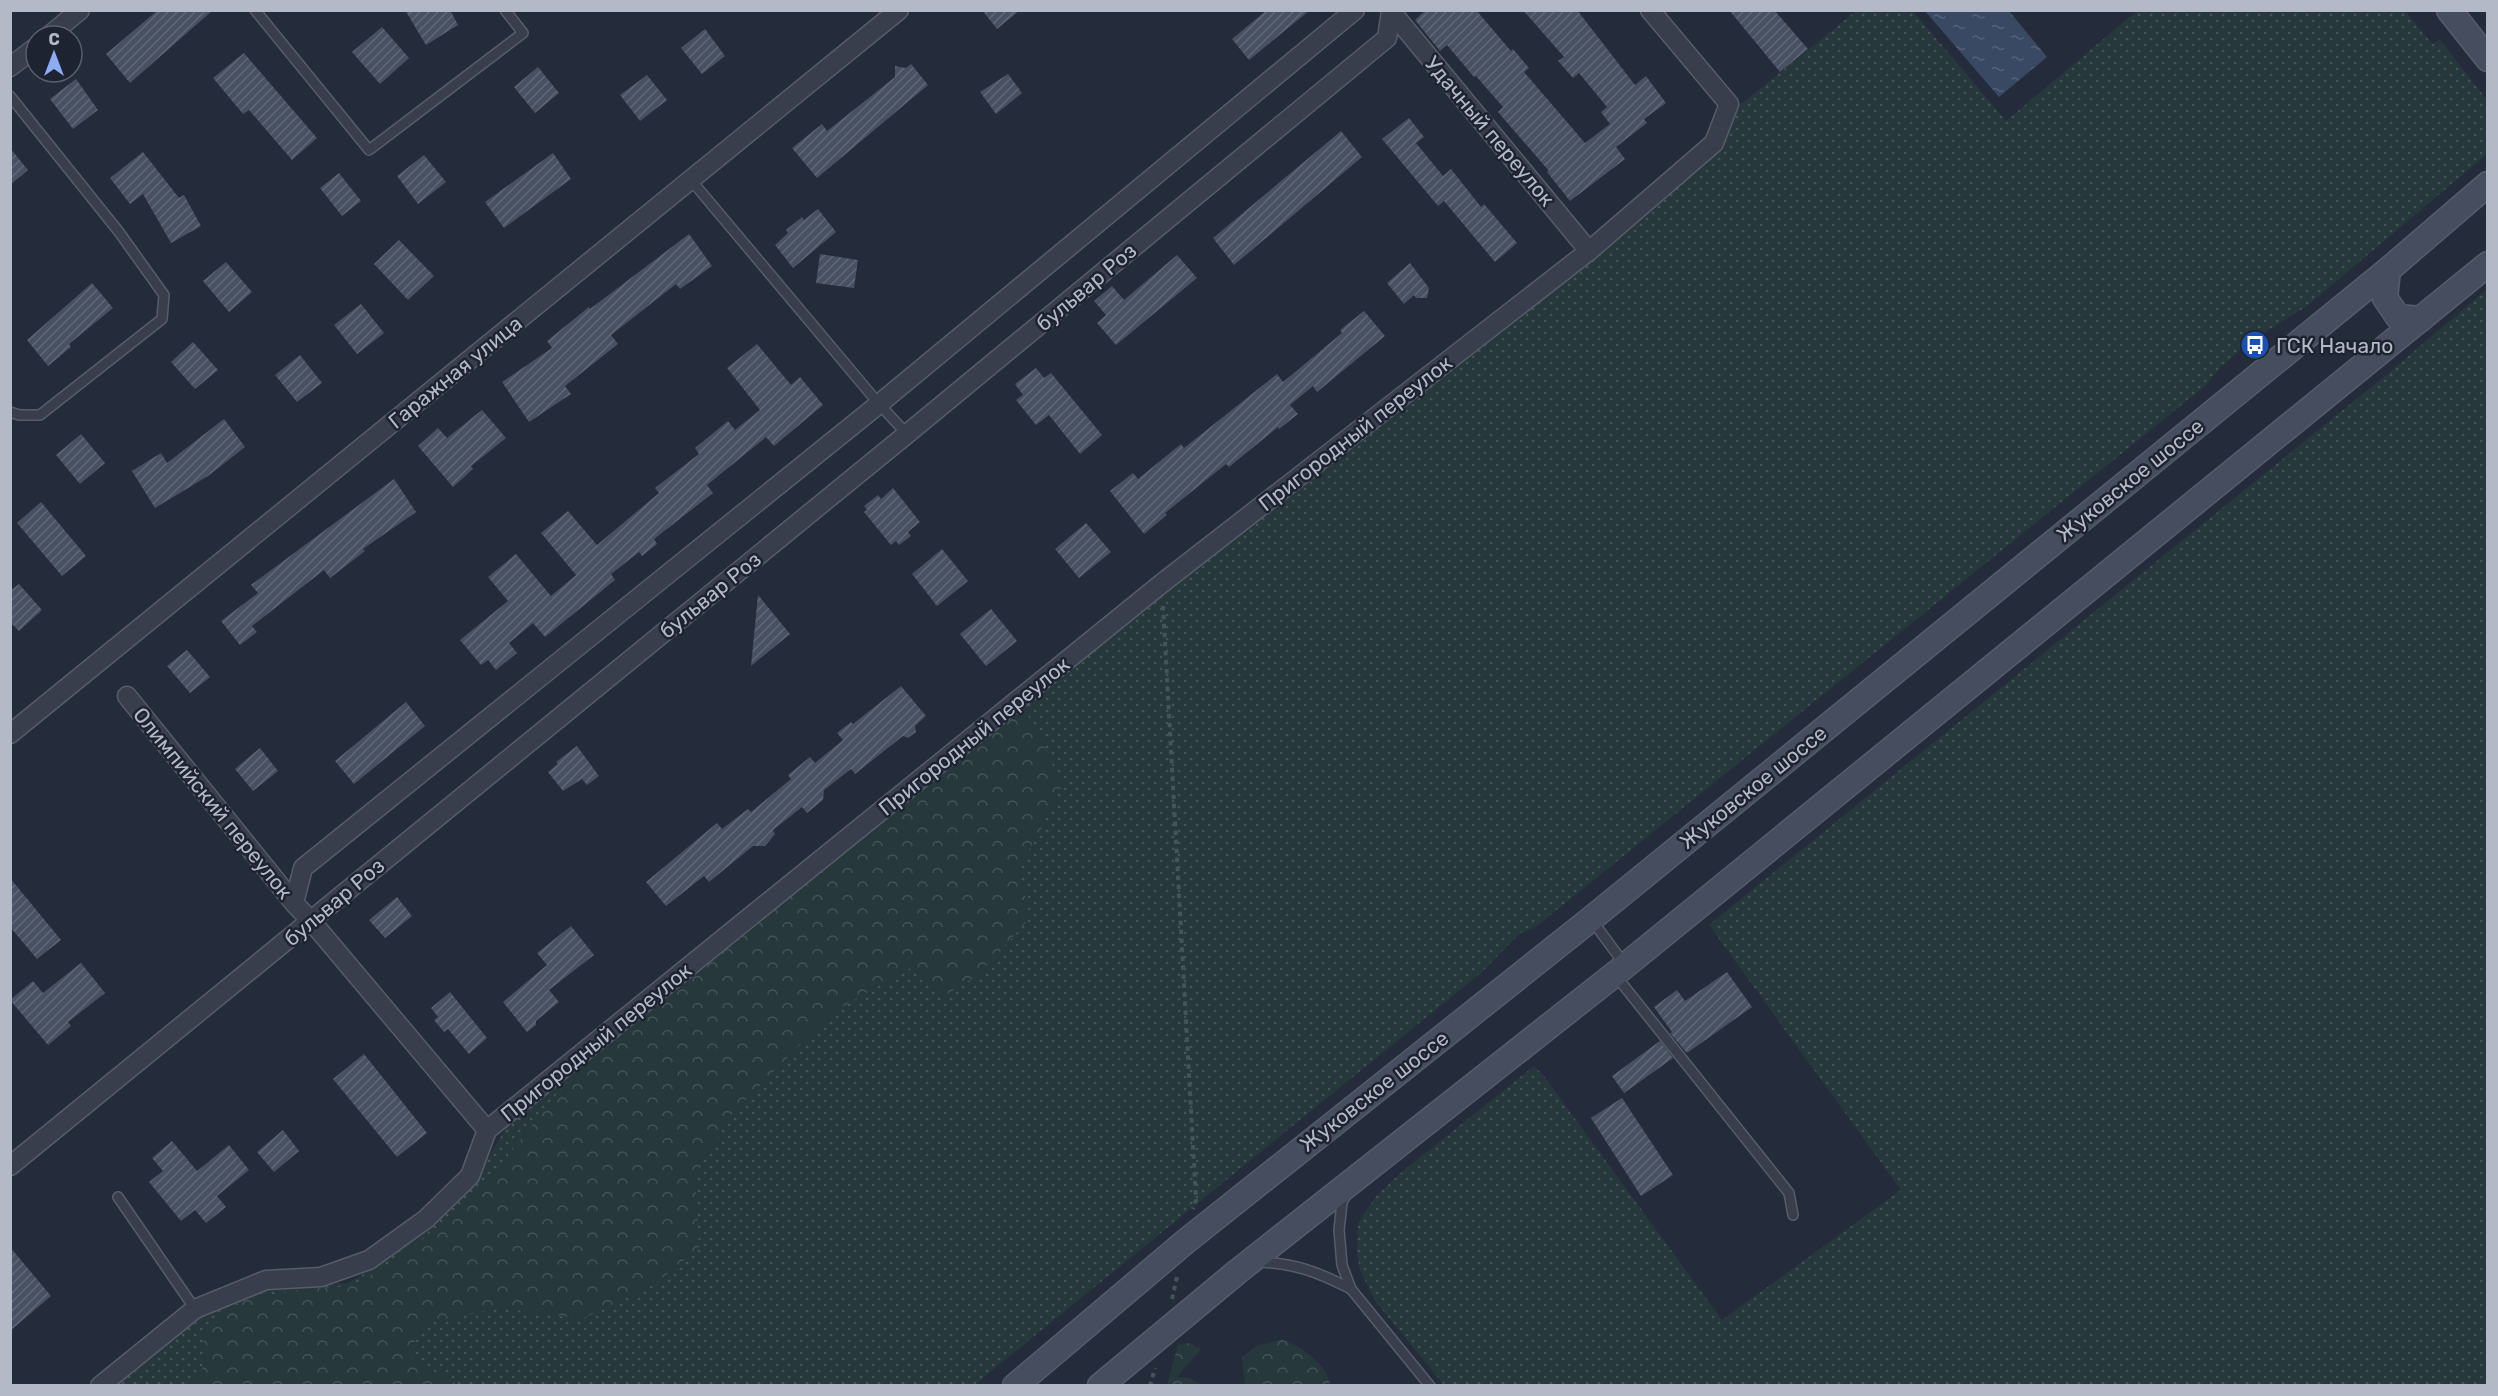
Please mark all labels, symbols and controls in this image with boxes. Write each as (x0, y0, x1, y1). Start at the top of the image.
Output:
north arrow (24, 24, 84, 84)
text: С (48, 30, 60, 49)
street label: Удачный переулок (1420, 51, 1560, 211)
street label: бульвар Роз (1031, 238, 1141, 336)
street label: Гаражная улица (383, 310, 527, 434)
bus stop icon: ГСК Начало (2239, 329, 2271, 361)
place label: ГСК Начало (2276, 333, 2393, 358)
street label: Пригородный переулок (1253, 350, 1457, 516)
street label: Жуковское шоссе (2052, 413, 2208, 547)
street label: бульвар Роз (654, 547, 766, 643)
street label: Пригородный переулок (874, 651, 1074, 821)
street label: Олимпийский переулок (128, 702, 298, 904)
street label: Жуковское шоссе (1675, 720, 1831, 854)
street label: бульвар Роз (279, 853, 389, 951)
street label: Пригородный переулок (496, 957, 696, 1127)
street label: Жуковское шоссе (1295, 1025, 1453, 1157)

